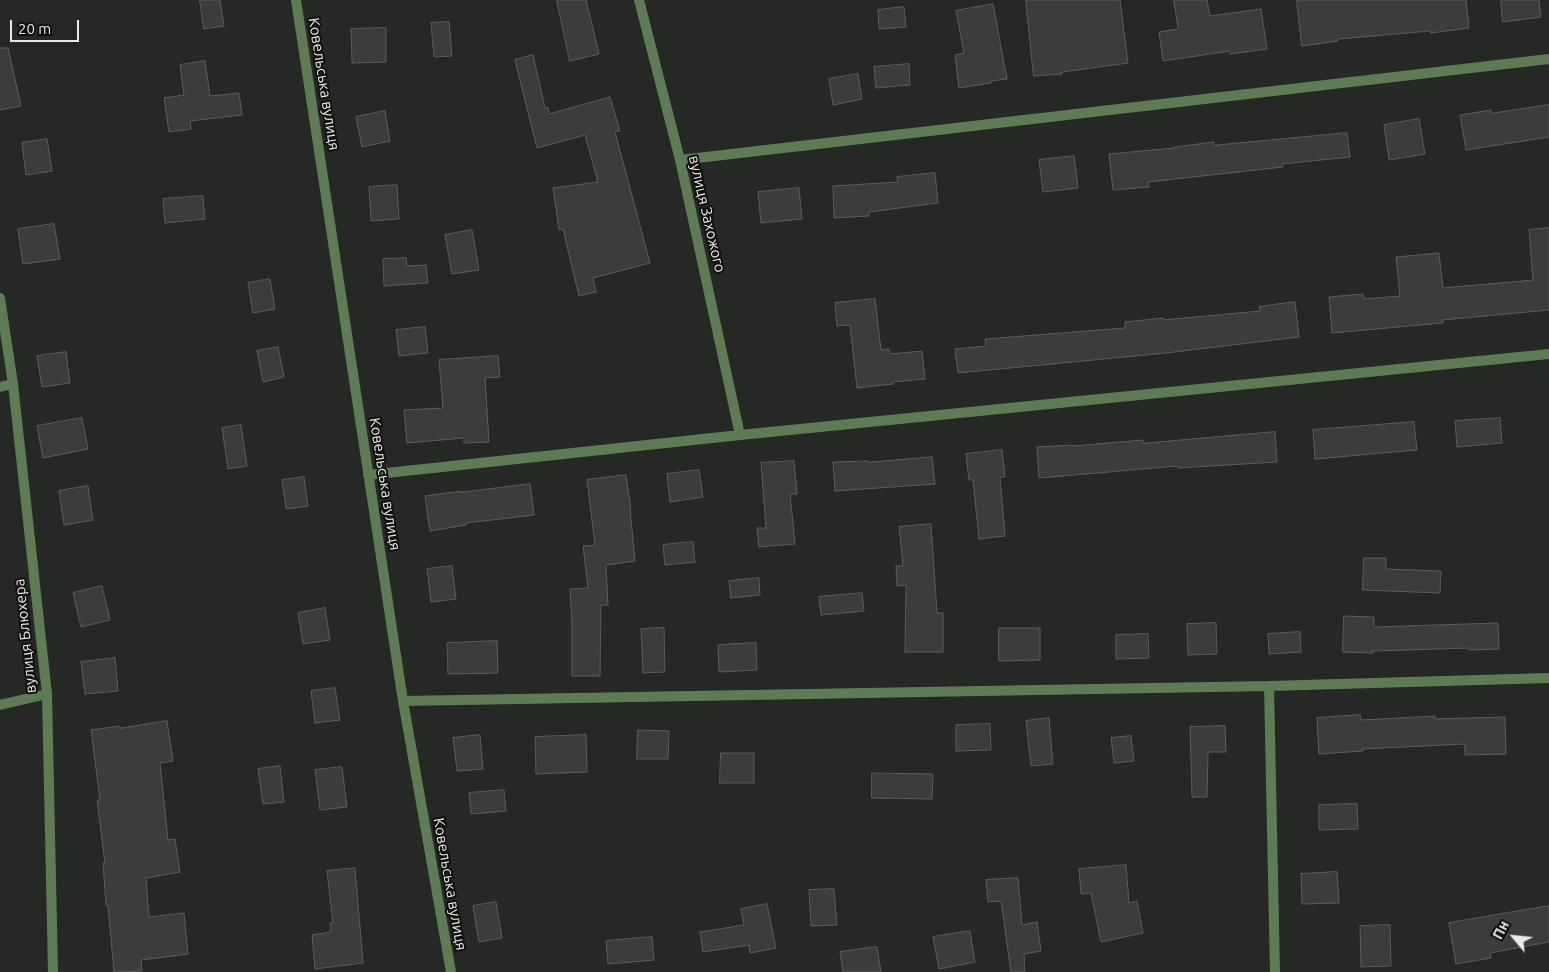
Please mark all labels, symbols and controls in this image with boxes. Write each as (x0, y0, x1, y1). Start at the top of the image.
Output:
scale bar (12, 10, 81, 42)
street label: Ковельська вулиця (305, 16, 343, 152)
text: 20 m (18, 20, 51, 37)
street label: вулиця Захожого (685, 154, 729, 274)
street label: Ковельська вулиця (366, 416, 404, 552)
street label: вулиця Блюхера (10, 578, 40, 694)
street label: Ковельська вулиця (429, 816, 471, 952)
north arrow (1489, 912, 1539, 962)
text: Пн (1489, 918, 1512, 942)

